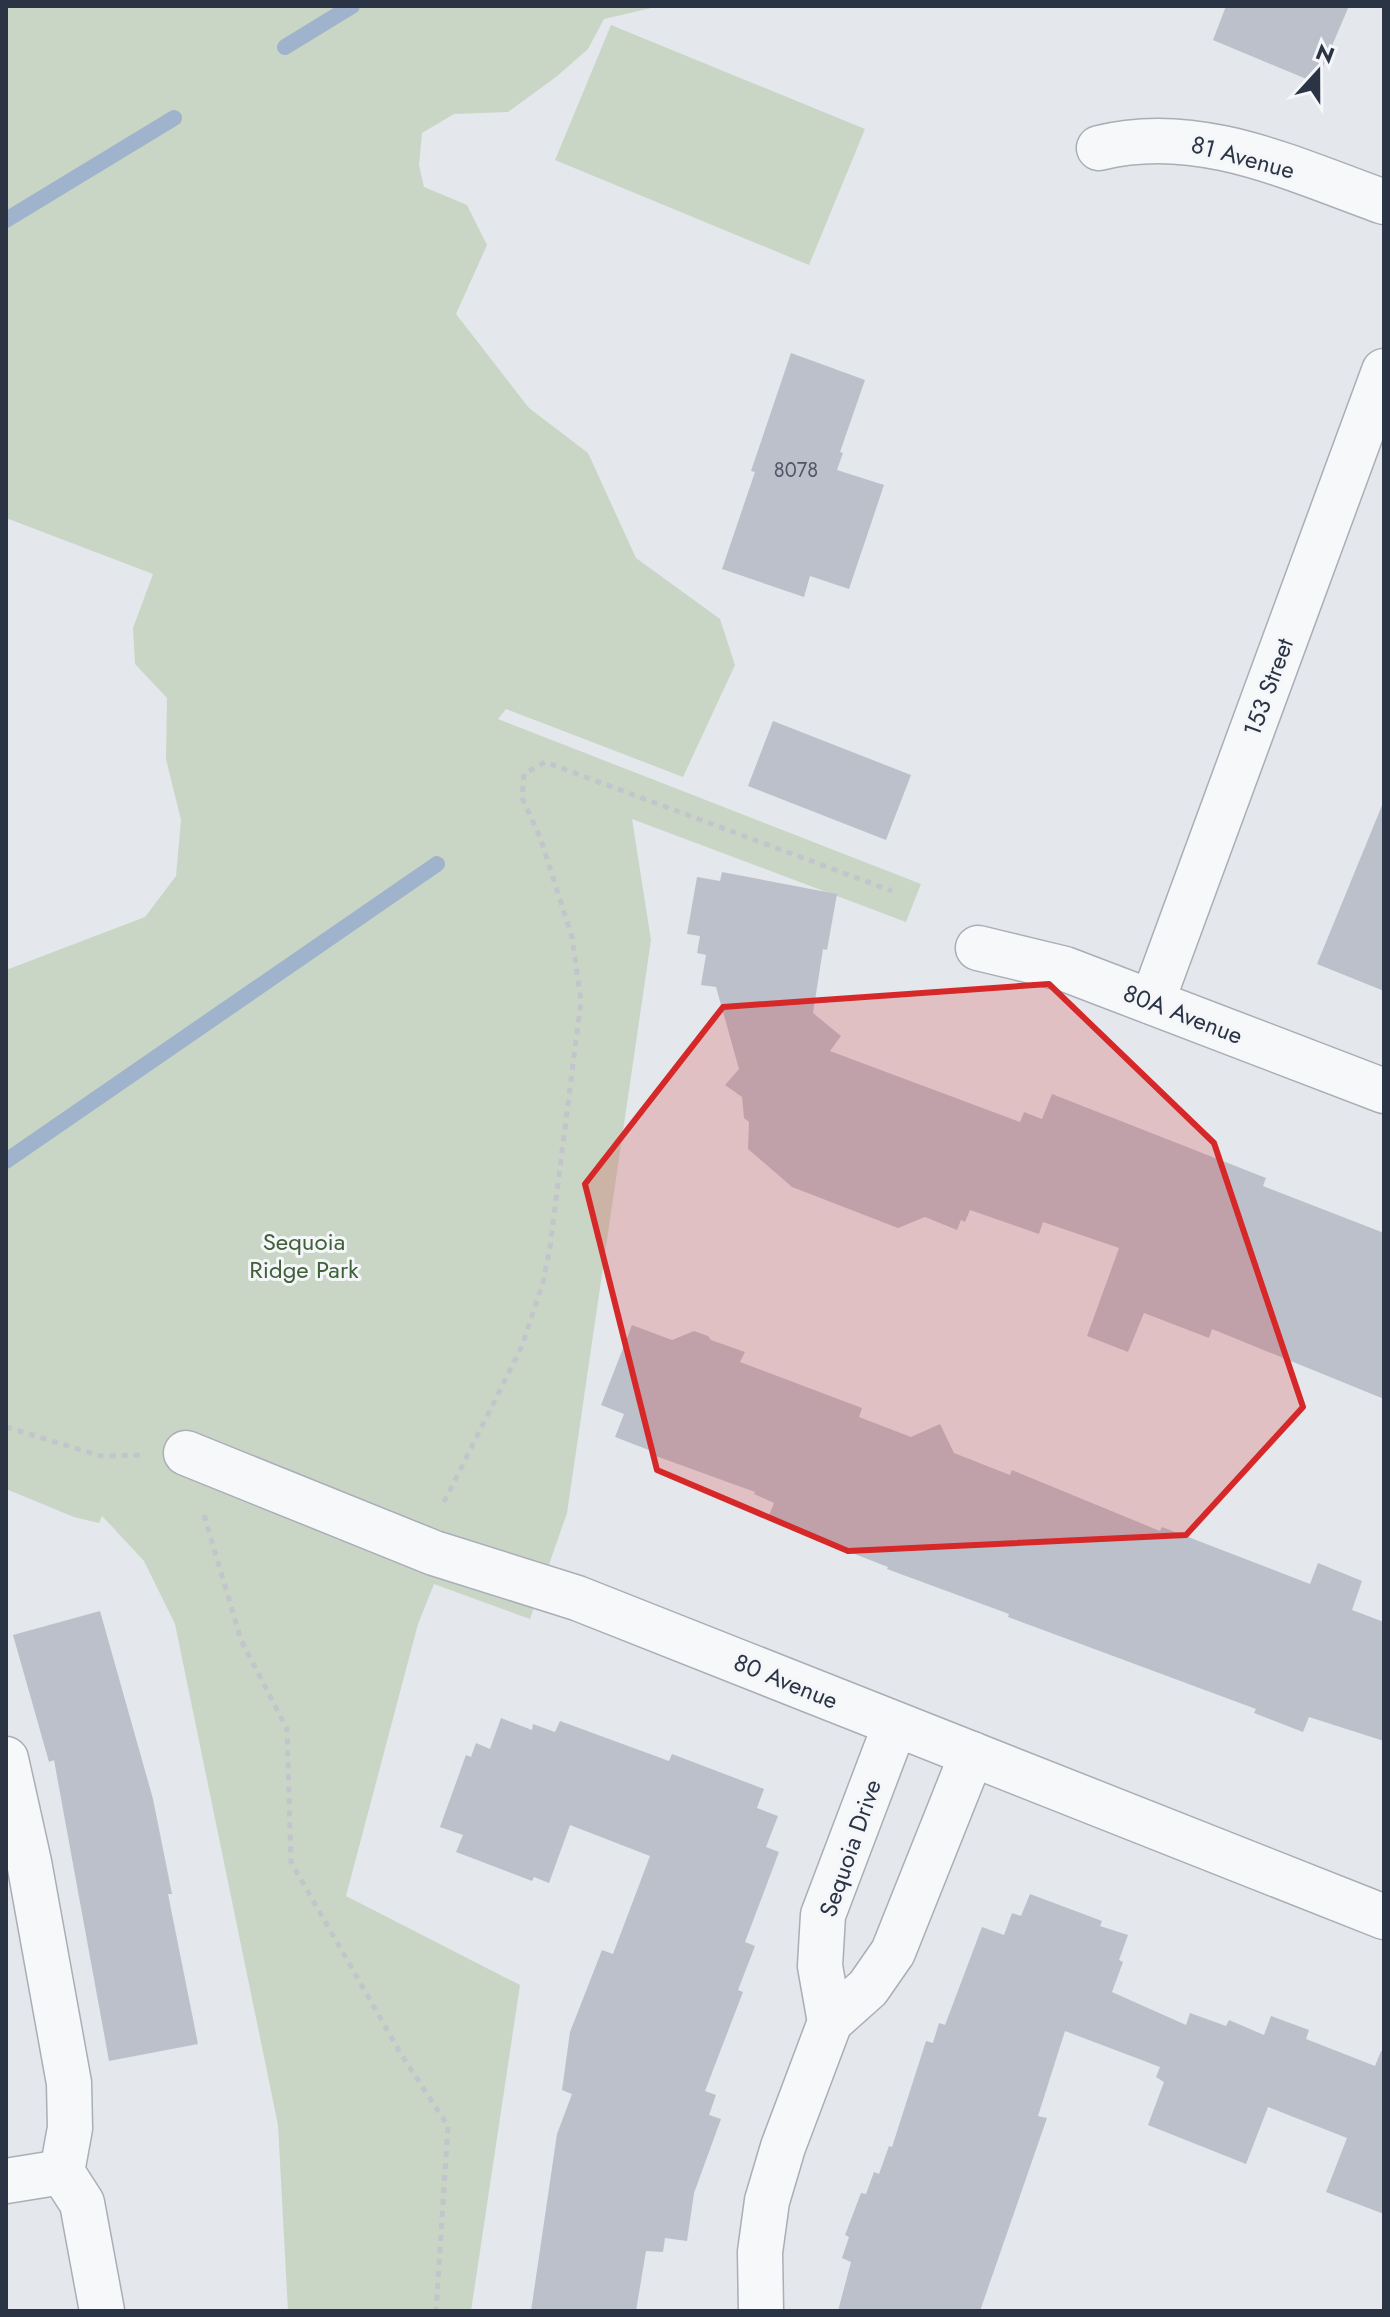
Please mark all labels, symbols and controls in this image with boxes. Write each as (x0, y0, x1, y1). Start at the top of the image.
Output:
north arrow (1278, 32, 1358, 112)
text: N (1311, 35, 1339, 71)
street label: 81 Avenue (1187, 126, 1299, 188)
house number: 8078 (774, 456, 818, 485)
street label: 153 Street (1234, 633, 1302, 741)
street label: 80A Avenue (1118, 975, 1248, 1053)
park label: Sequoia Ridge Park (249, 1224, 359, 1287)
street label: 80 Avenue (729, 1644, 843, 1718)
street label: Sequoia Drive (810, 1775, 890, 1921)

